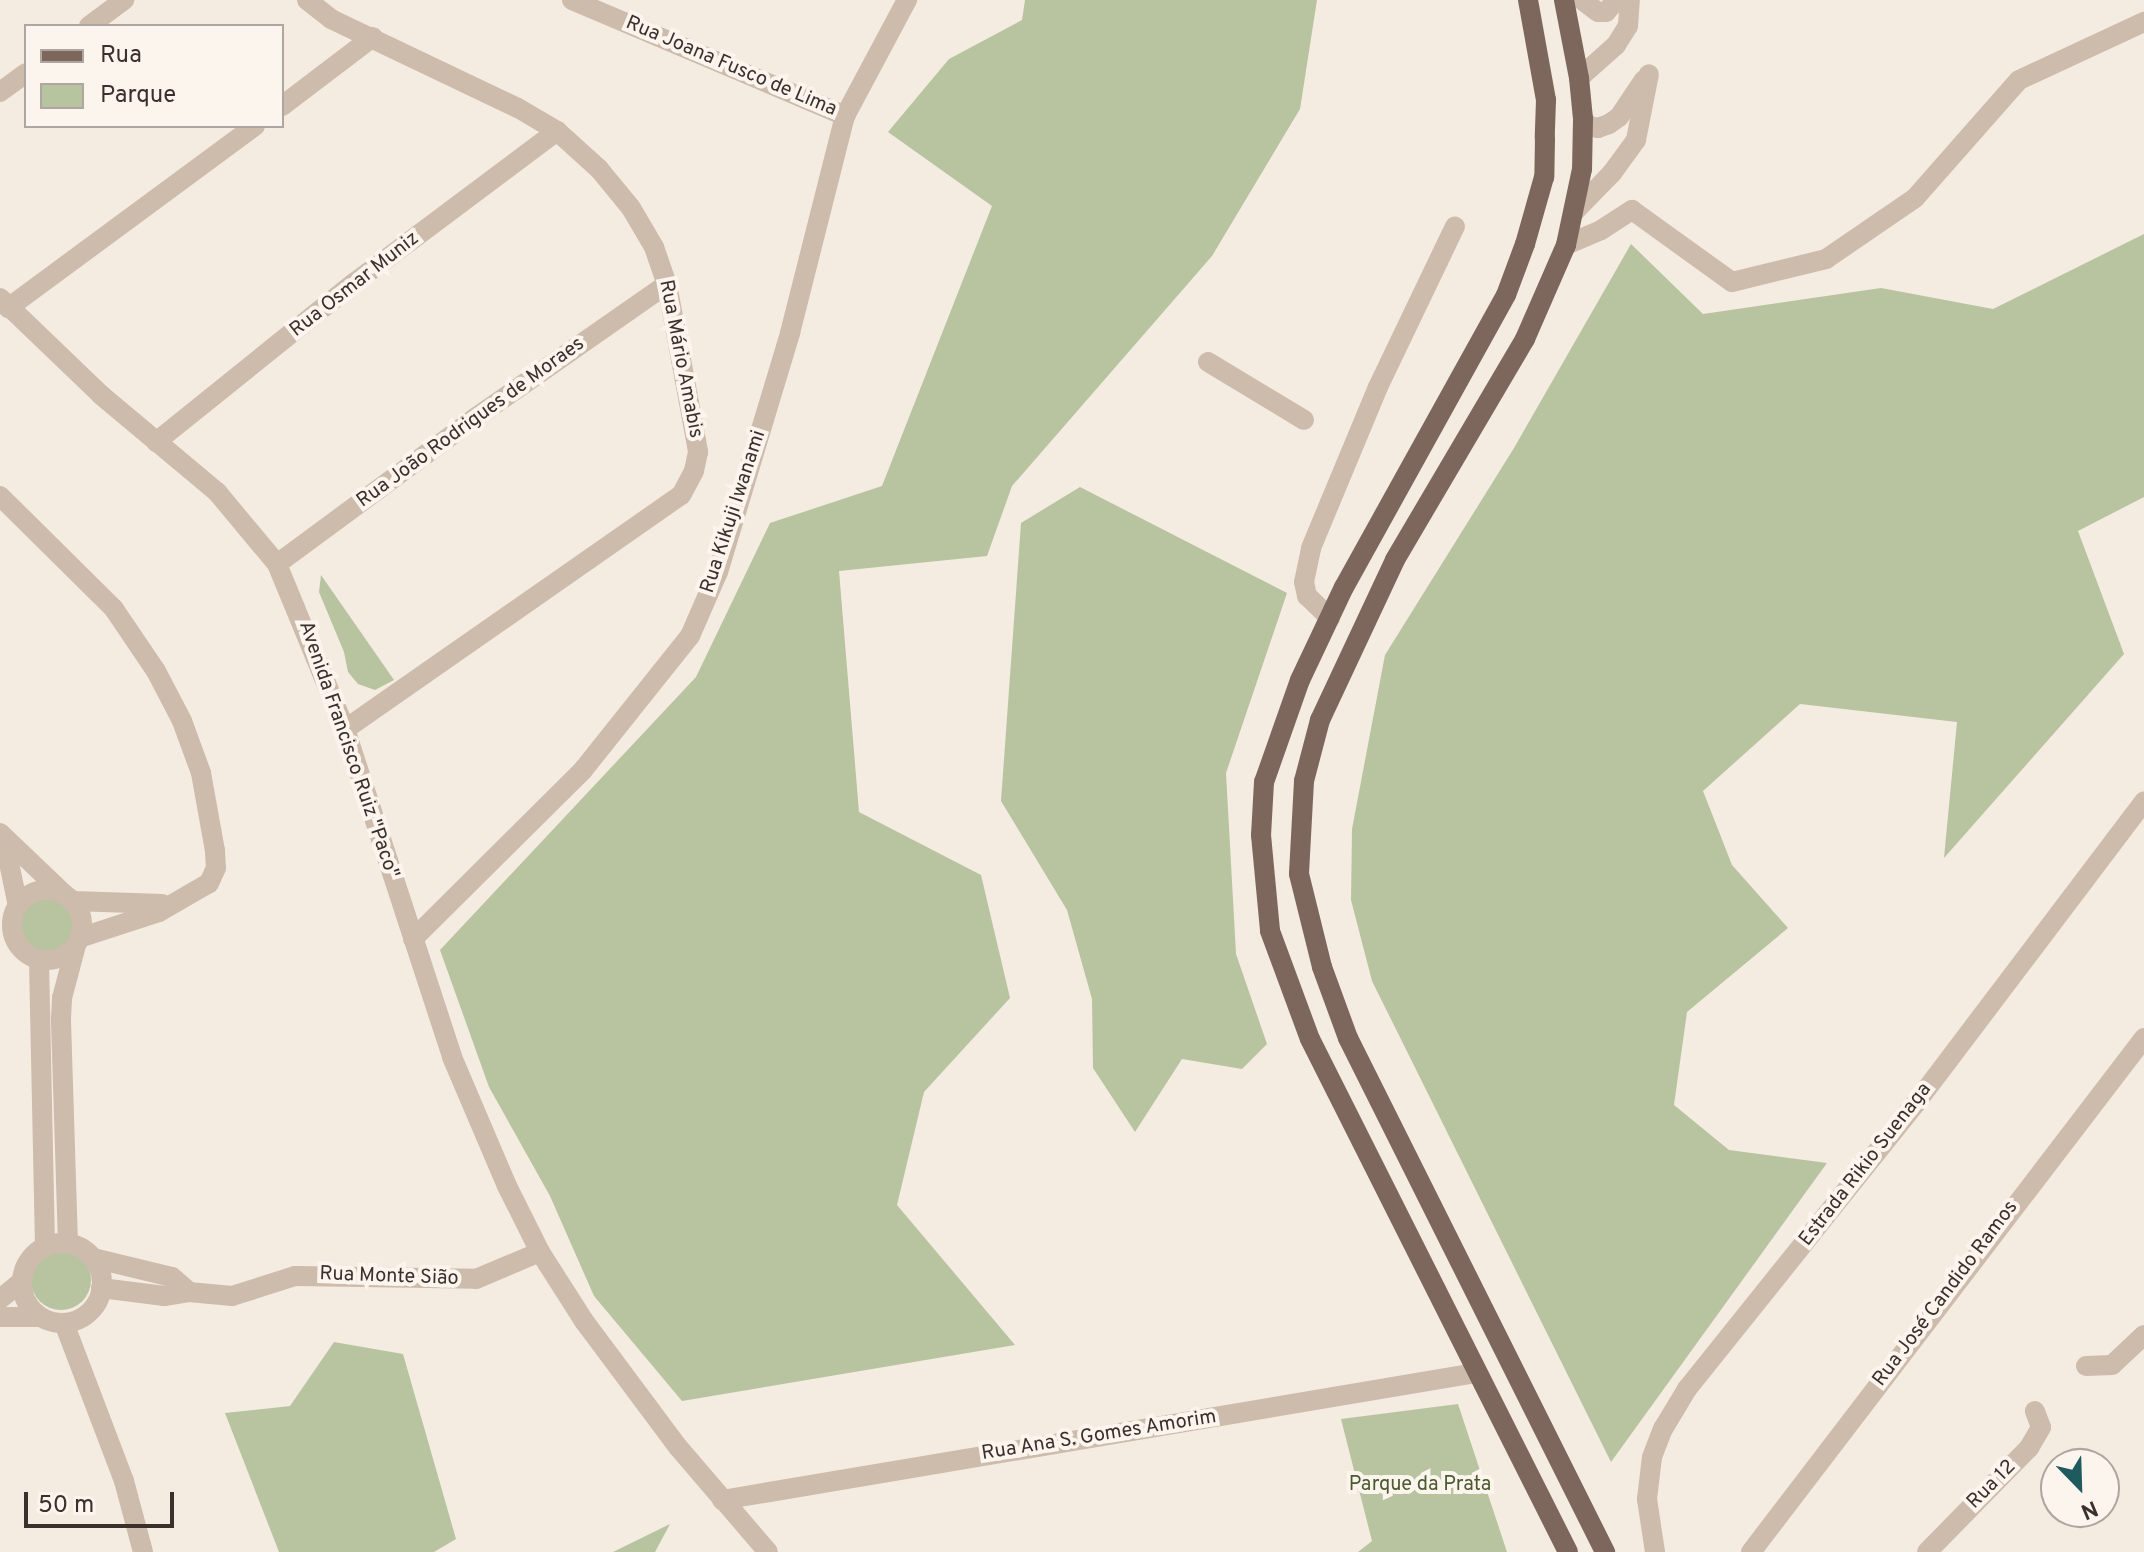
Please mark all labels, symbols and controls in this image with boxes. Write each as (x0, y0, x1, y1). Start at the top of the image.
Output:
street label: Rua Joana Fusco de Lima (622, 12, 840, 122)
legend (24, 24, 284, 128)
text: Rua (100, 41, 142, 71)
text: Parque (100, 81, 176, 111)
street label: Rua Osmar Muniz (286, 227, 424, 343)
street label: Rua Mário Amabis (653, 277, 707, 441)
street label: Rua João Rodrigues de Moraes (353, 332, 589, 514)
street label: Rua Kikuji Iwanami (696, 428, 772, 596)
street label: Avenida Francisco Ruiz "Paco" (293, 618, 403, 882)
street label: Estrada Rikio Suenaga (1795, 1079, 1937, 1251)
street label: Rua José Candido Ramos (1868, 1196, 2024, 1392)
street label: Rua Monte Sião (319, 1263, 459, 1291)
street label: Rua Ana S. Gomes Amorim (979, 1405, 1219, 1467)
north arrow (2040, 1448, 2120, 1528)
street label: Rua 12 (1963, 1456, 2021, 1514)
park label: Parque da Prata (1349, 1473, 1491, 1497)
scale bar (28, 1476, 178, 1526)
text: 50 m (38, 1491, 94, 1521)
text: N (2076, 1493, 2101, 1524)

